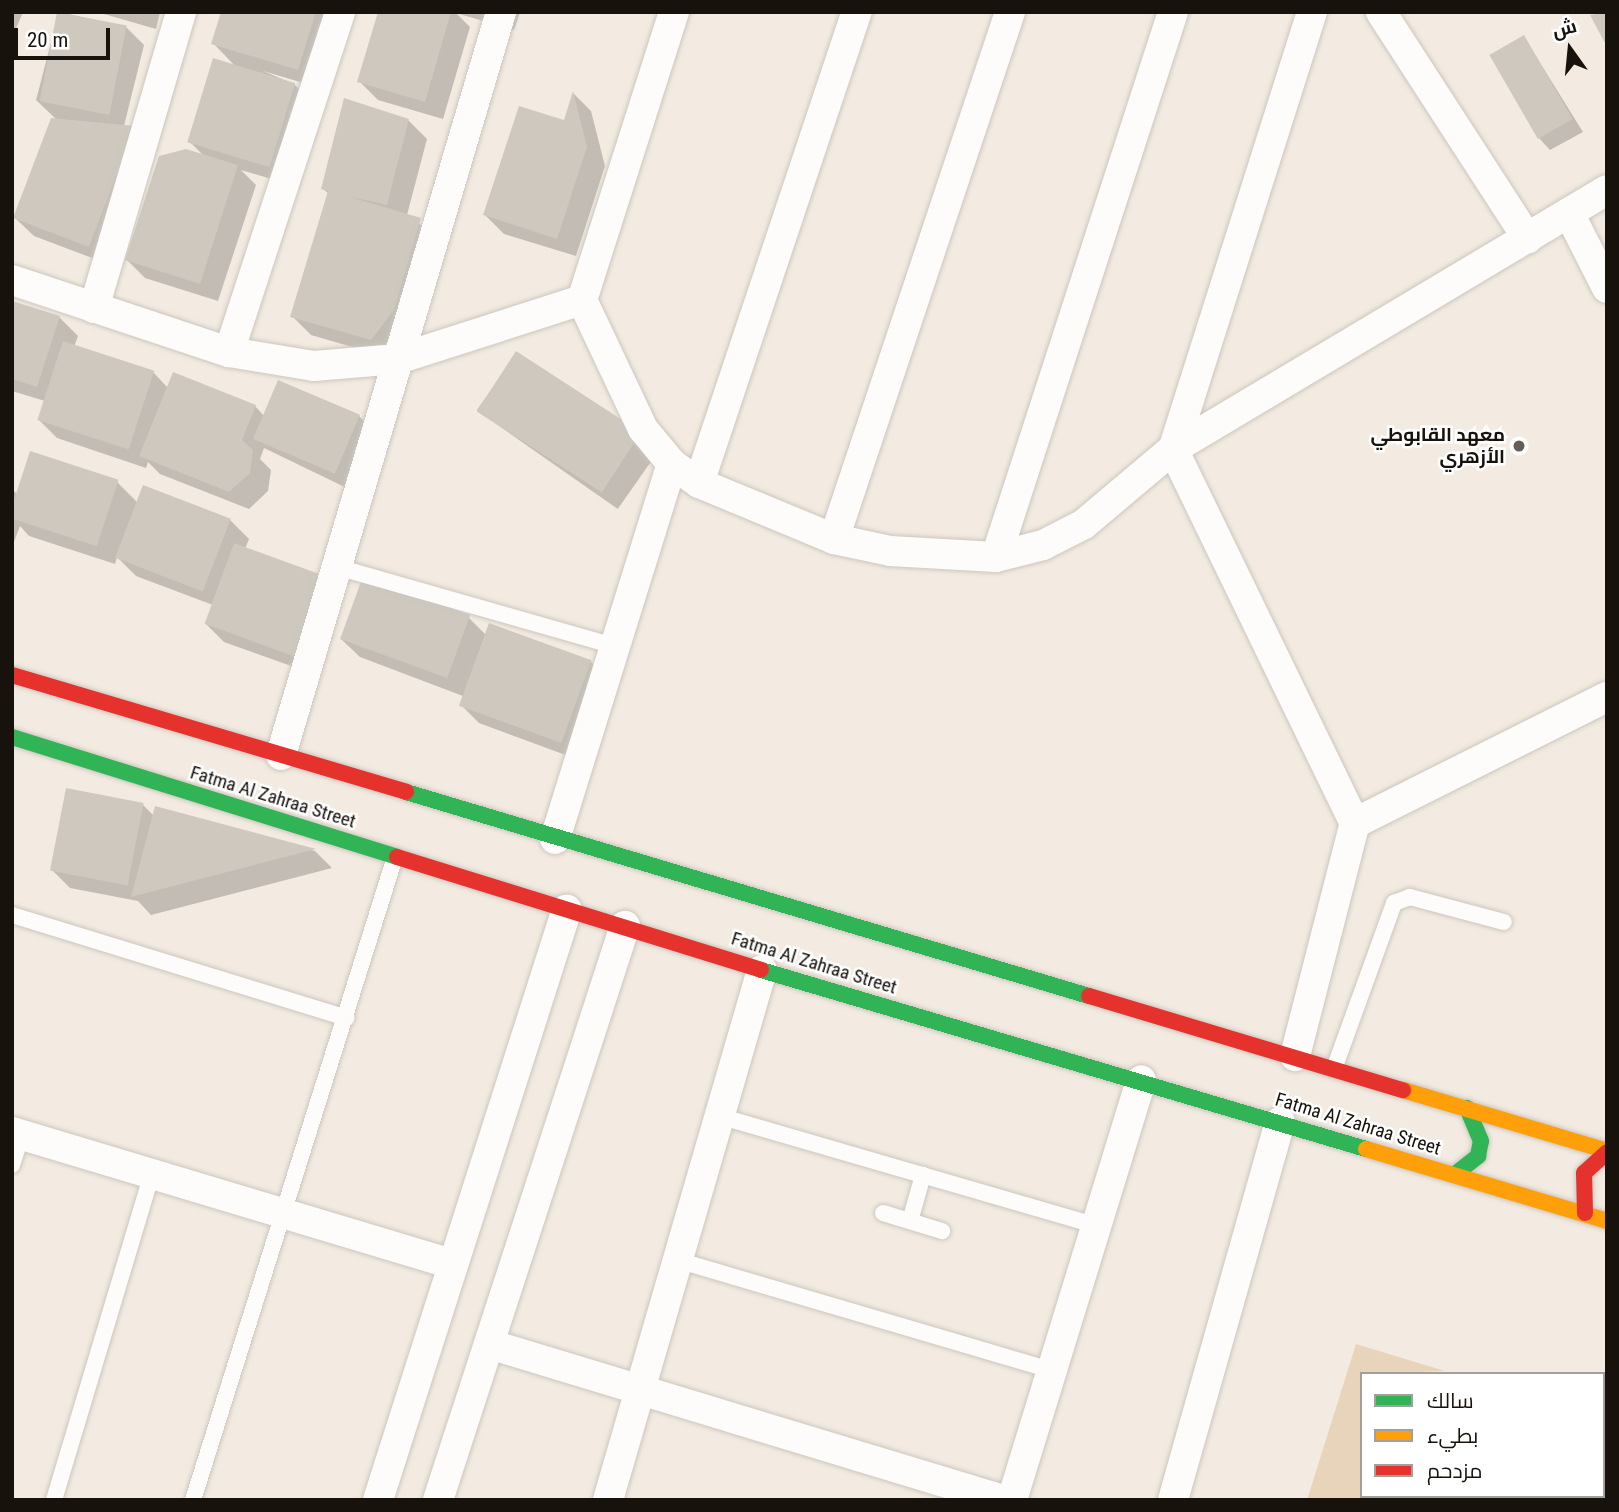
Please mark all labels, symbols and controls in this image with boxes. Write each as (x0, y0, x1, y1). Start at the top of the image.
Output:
scale bar (18, 14, 114, 58)
north arrow (1535, 14, 1605, 84)
text: ش (1550, 14, 1579, 42)
text: 20 m (27, 28, 68, 52)
place label: معهد القابوطي الأزهري (1370, 424, 1505, 468)
marker: معهد القابوطي الأزهري (1511, 438, 1527, 454)
street label: Fatma Al Zahraa Street (188, 761, 358, 833)
street label: Fatma Al Zahraa Street (729, 927, 899, 999)
street label: Fatma Al Zahraa Street (1273, 1088, 1443, 1160)
legend (1360, 1372, 1605, 1498)
text: سالك (1427, 1389, 1474, 1413)
text: بطيء (1427, 1424, 1478, 1448)
text: مزدحم (1427, 1459, 1482, 1483)

